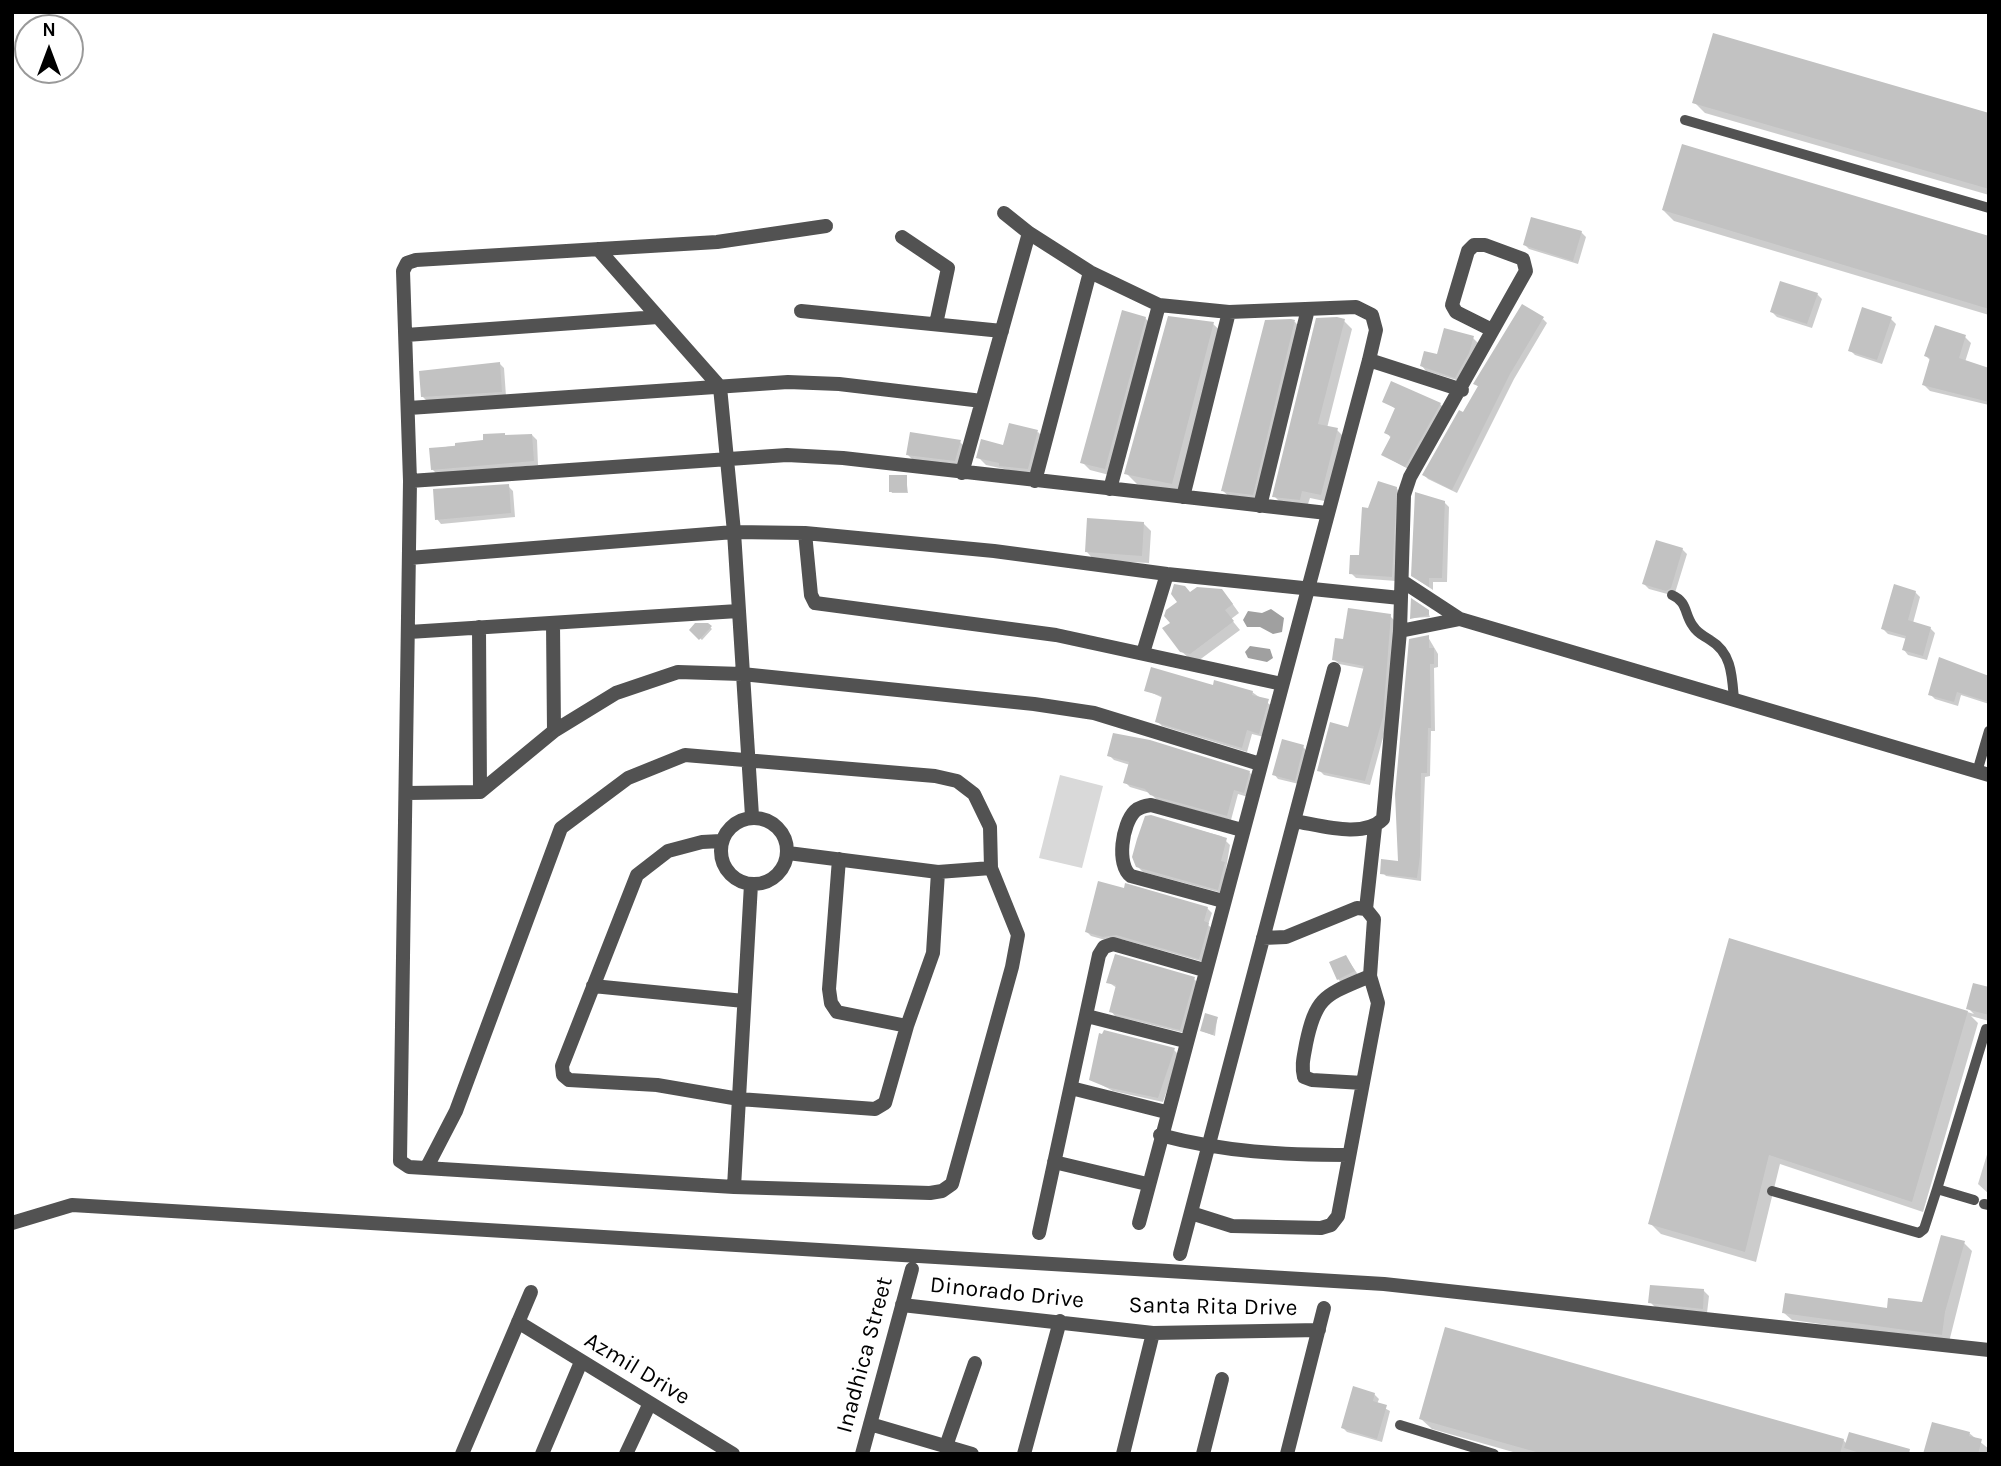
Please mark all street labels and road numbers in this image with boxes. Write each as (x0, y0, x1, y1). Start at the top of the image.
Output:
street label: Dinorado Drive (929, 1271, 1085, 1315)
street label: Inadhica Street (831, 1274, 899, 1436)
street label: Santa Rita Drive (1128, 1292, 1298, 1322)
street label: Azmil Drive (579, 1327, 695, 1411)

